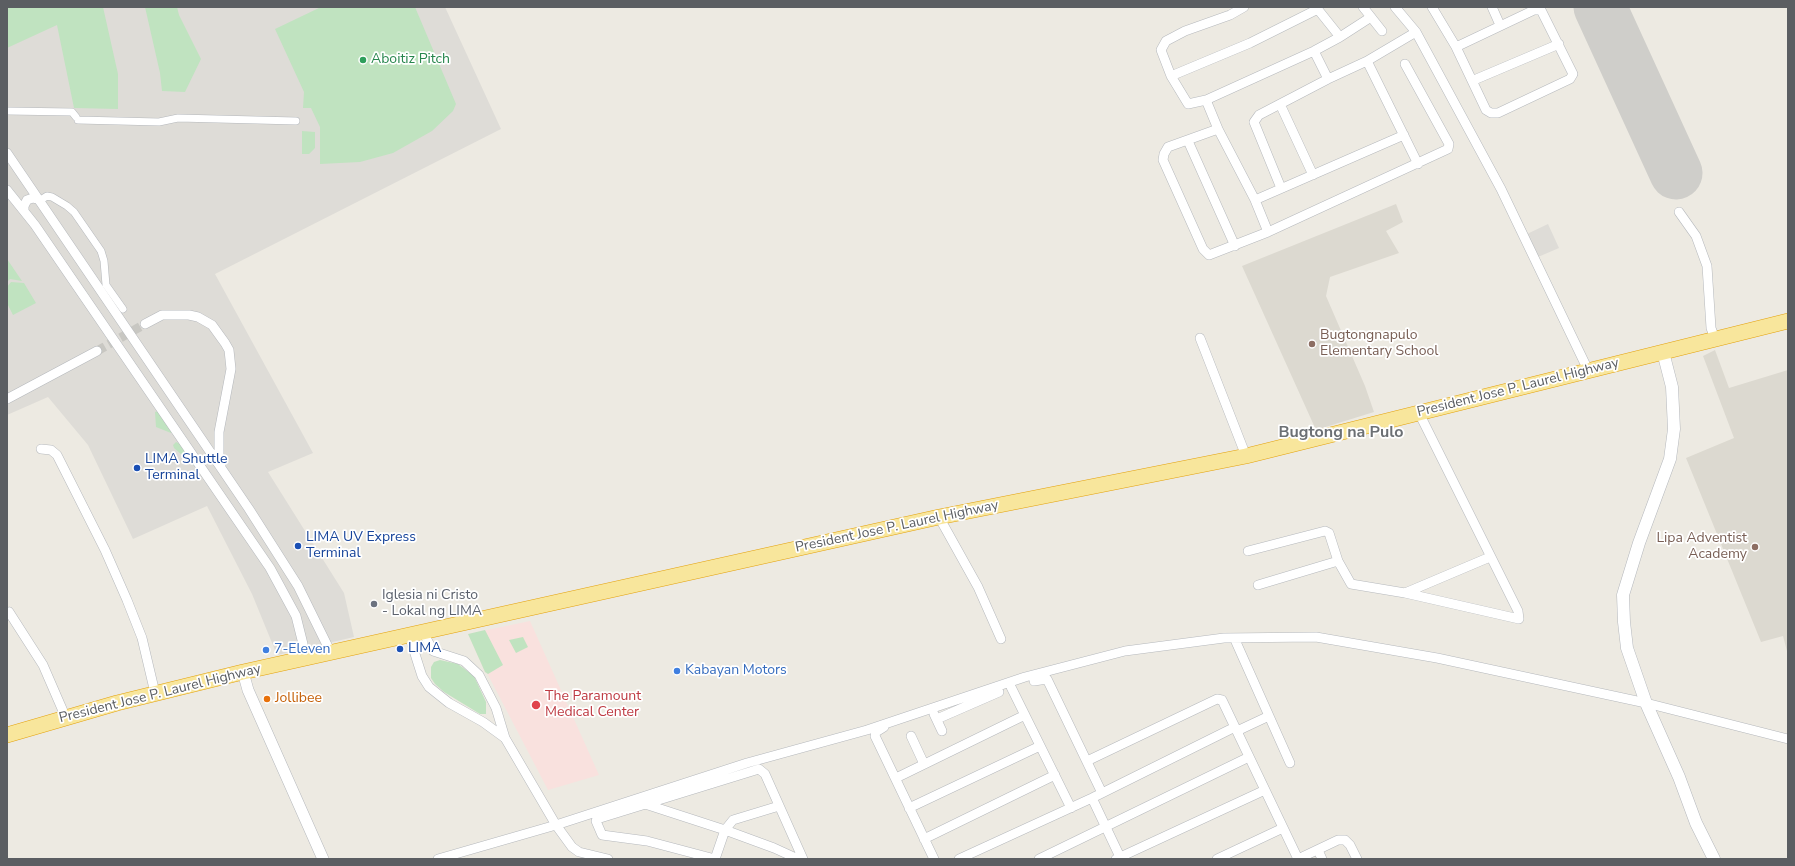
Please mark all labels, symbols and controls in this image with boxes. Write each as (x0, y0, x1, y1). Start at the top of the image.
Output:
place label: Aboitiz Pitch (371, 52, 450, 68)
marker: Aboitiz Pitch (358, 55, 368, 65)
place label: Bugtongnapulo Elementary School (1320, 328, 1438, 360)
marker: Bugtongnapulo Elementary School (1307, 339, 1317, 349)
street label: President Jose P. Laurel Highway (1415, 355, 1621, 421)
district label: Bugtong na Pulo (1279, 423, 1403, 443)
place label: LIMA Shuttle Terminal (145, 452, 228, 484)
marker: LIMA Shuttle Terminal (132, 463, 142, 473)
street label: President Jose P. Laurel Highway (794, 497, 1000, 557)
place label: LIMA UV Express Terminal (306, 530, 416, 562)
place label: Lipa Adventist Academy (1656, 531, 1747, 564)
marker: LIMA UV Express Terminal (293, 541, 303, 551)
marker: Lipa Adventist Academy (1750, 542, 1760, 552)
place label: Iglesia ni Cristo - Lokal ng LIMA (382, 588, 482, 620)
marker: Iglesia ni Cristo - Lokal ng LIMA (369, 599, 379, 609)
place label: LIMA (408, 641, 441, 657)
place label: 7-Eleven (274, 642, 330, 658)
marker: LIMA (395, 644, 405, 654)
marker: 7-Eleven (261, 645, 271, 655)
street label: President Jose P. Laurel Highway (57, 661, 263, 727)
place label: Kabayan Motors (685, 663, 787, 679)
marker: Kabayan Motors (672, 666, 682, 676)
place label: The Paramount Medical Center (545, 689, 641, 722)
place label: Jollibee (275, 691, 322, 707)
marker: Jollibee (262, 694, 272, 704)
marker: The Paramount Medical Center (530, 699, 542, 711)

